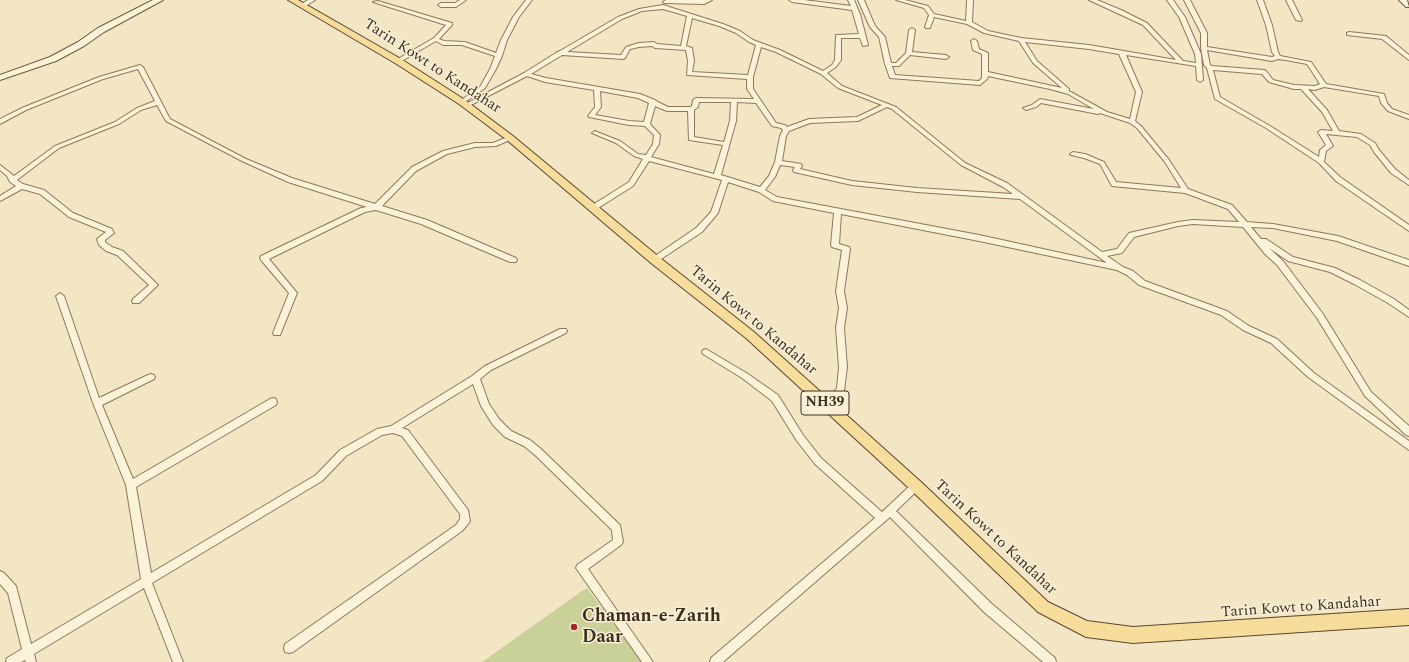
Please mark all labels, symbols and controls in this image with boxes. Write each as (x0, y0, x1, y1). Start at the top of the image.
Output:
street label: Tarin Kowt to Kandahar (360, 16, 504, 118)
street label: Tarin Kowt to Kandahar (686, 263, 820, 379)
road number: NH39 (801, 391, 849, 415)
street label: Tarin Kowt to Kandahar (930, 477, 1060, 599)
street label: Tarin Kowt to Kandahar (1220, 593, 1382, 623)
place label: Chaman-e-Zarih Daar (582, 606, 721, 648)
marker: Chaman-e-Zarih Daar (569, 622, 579, 632)

